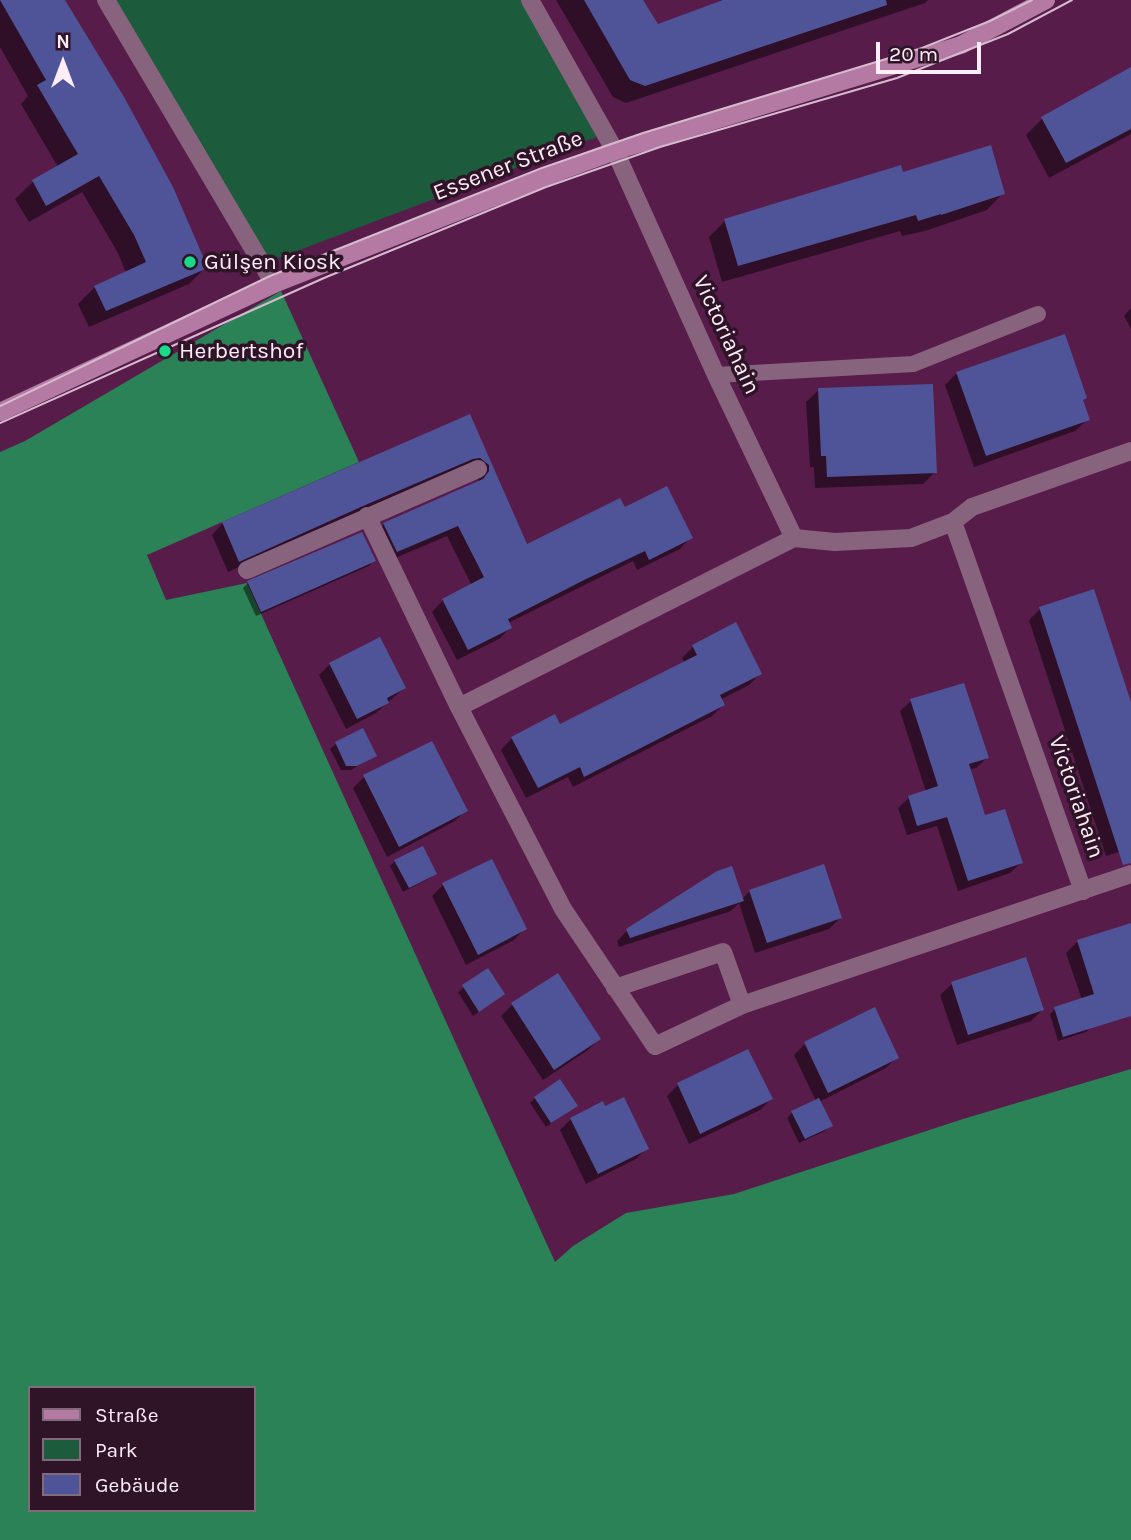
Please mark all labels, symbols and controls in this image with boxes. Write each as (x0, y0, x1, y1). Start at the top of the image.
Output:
north arrow (28, 28, 98, 98)
scale bar (879, 28, 984, 72)
text: N (56, 31, 70, 53)
text: 20 m (889, 42, 938, 66)
street label: Essener Straße (429, 125, 587, 207)
place label: Gülşen Kiosk (204, 248, 341, 276)
marker: Gülşen Kiosk (182, 254, 198, 270)
street label: Victoriahain (686, 271, 766, 399)
place label: Herbertshof (179, 337, 303, 365)
marker: Herbertshof (157, 343, 173, 359)
street label: Victoriahain (1042, 732, 1110, 862)
legend (28, 1386, 256, 1512)
text: Straße (95, 1403, 158, 1427)
text: Park (95, 1438, 138, 1462)
text: Gebäude (95, 1473, 179, 1497)

